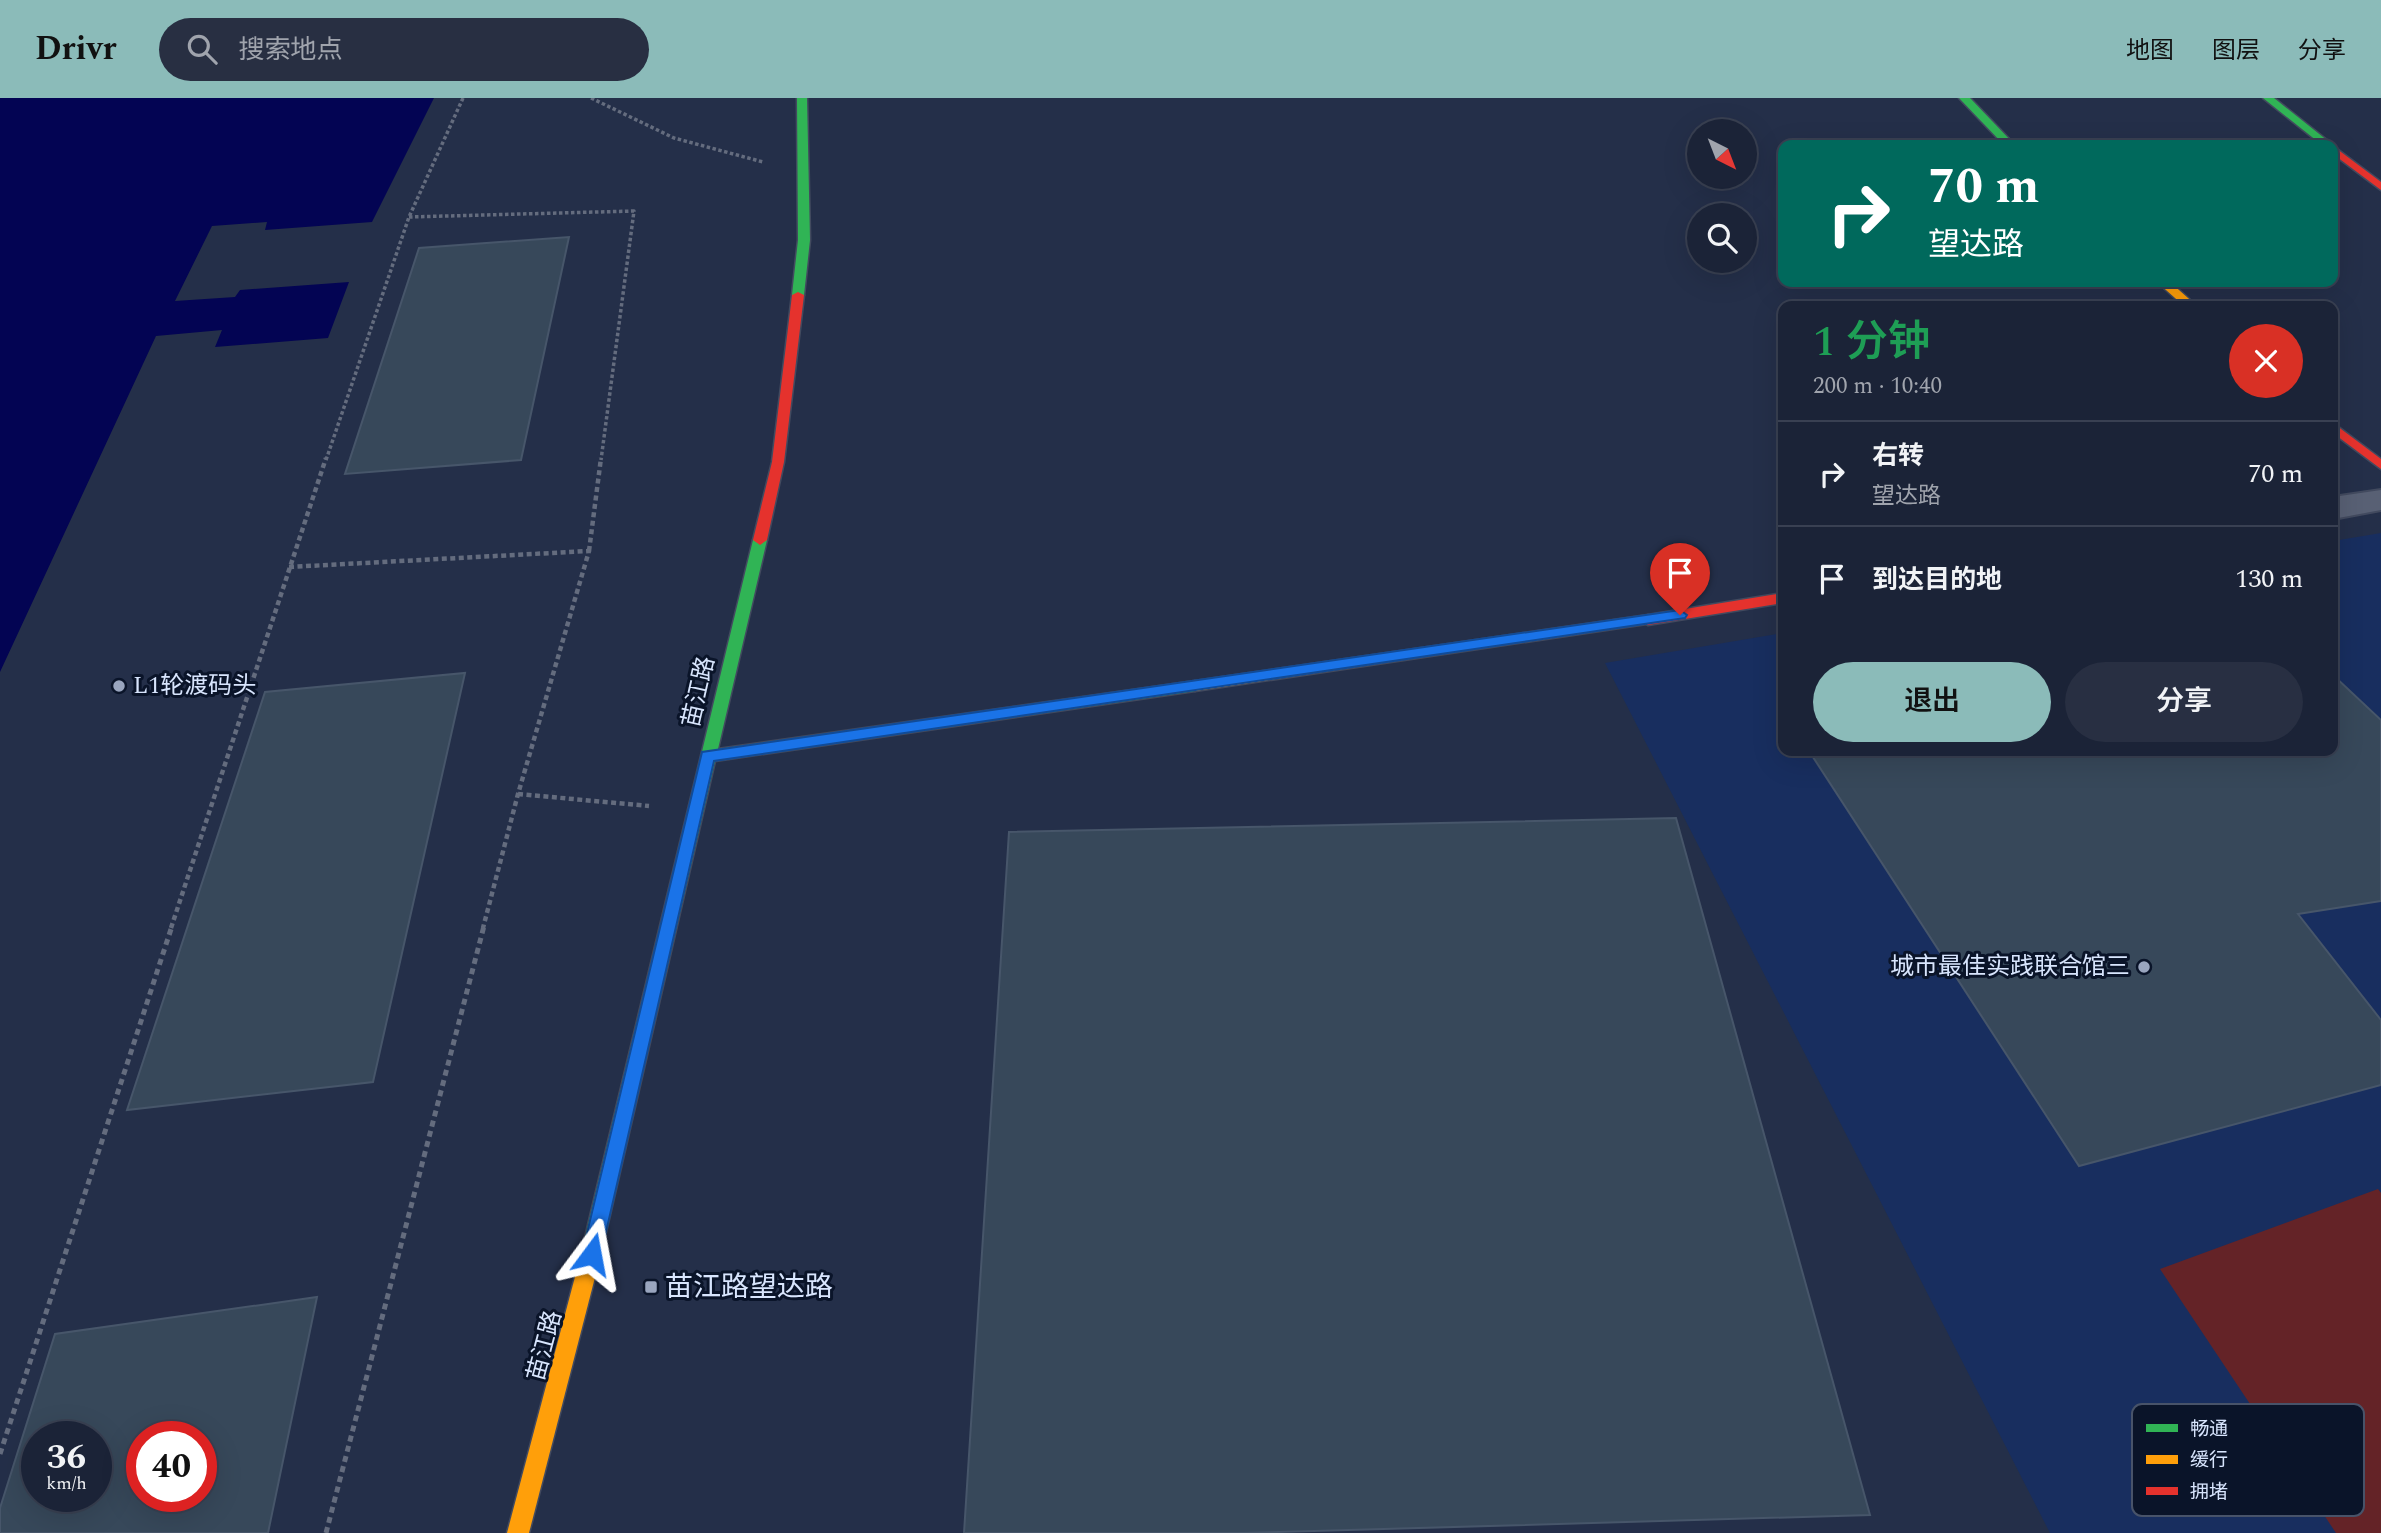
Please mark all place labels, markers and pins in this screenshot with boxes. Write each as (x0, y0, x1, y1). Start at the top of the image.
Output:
pin (1650, 543, 1710, 615)
place label: L1轮渡码头 (133, 668, 256, 704)
marker: L1轮渡码头 (111, 678, 127, 694)
place label: 城市最佳实践联合馆三 (1890, 949, 2130, 985)
marker: 城市最佳实践联合馆三 (2136, 959, 2152, 975)
place label: 苗江路望达路 (665, 1266, 833, 1309)
marker: 苗江路望达路 (643, 1279, 659, 1295)

